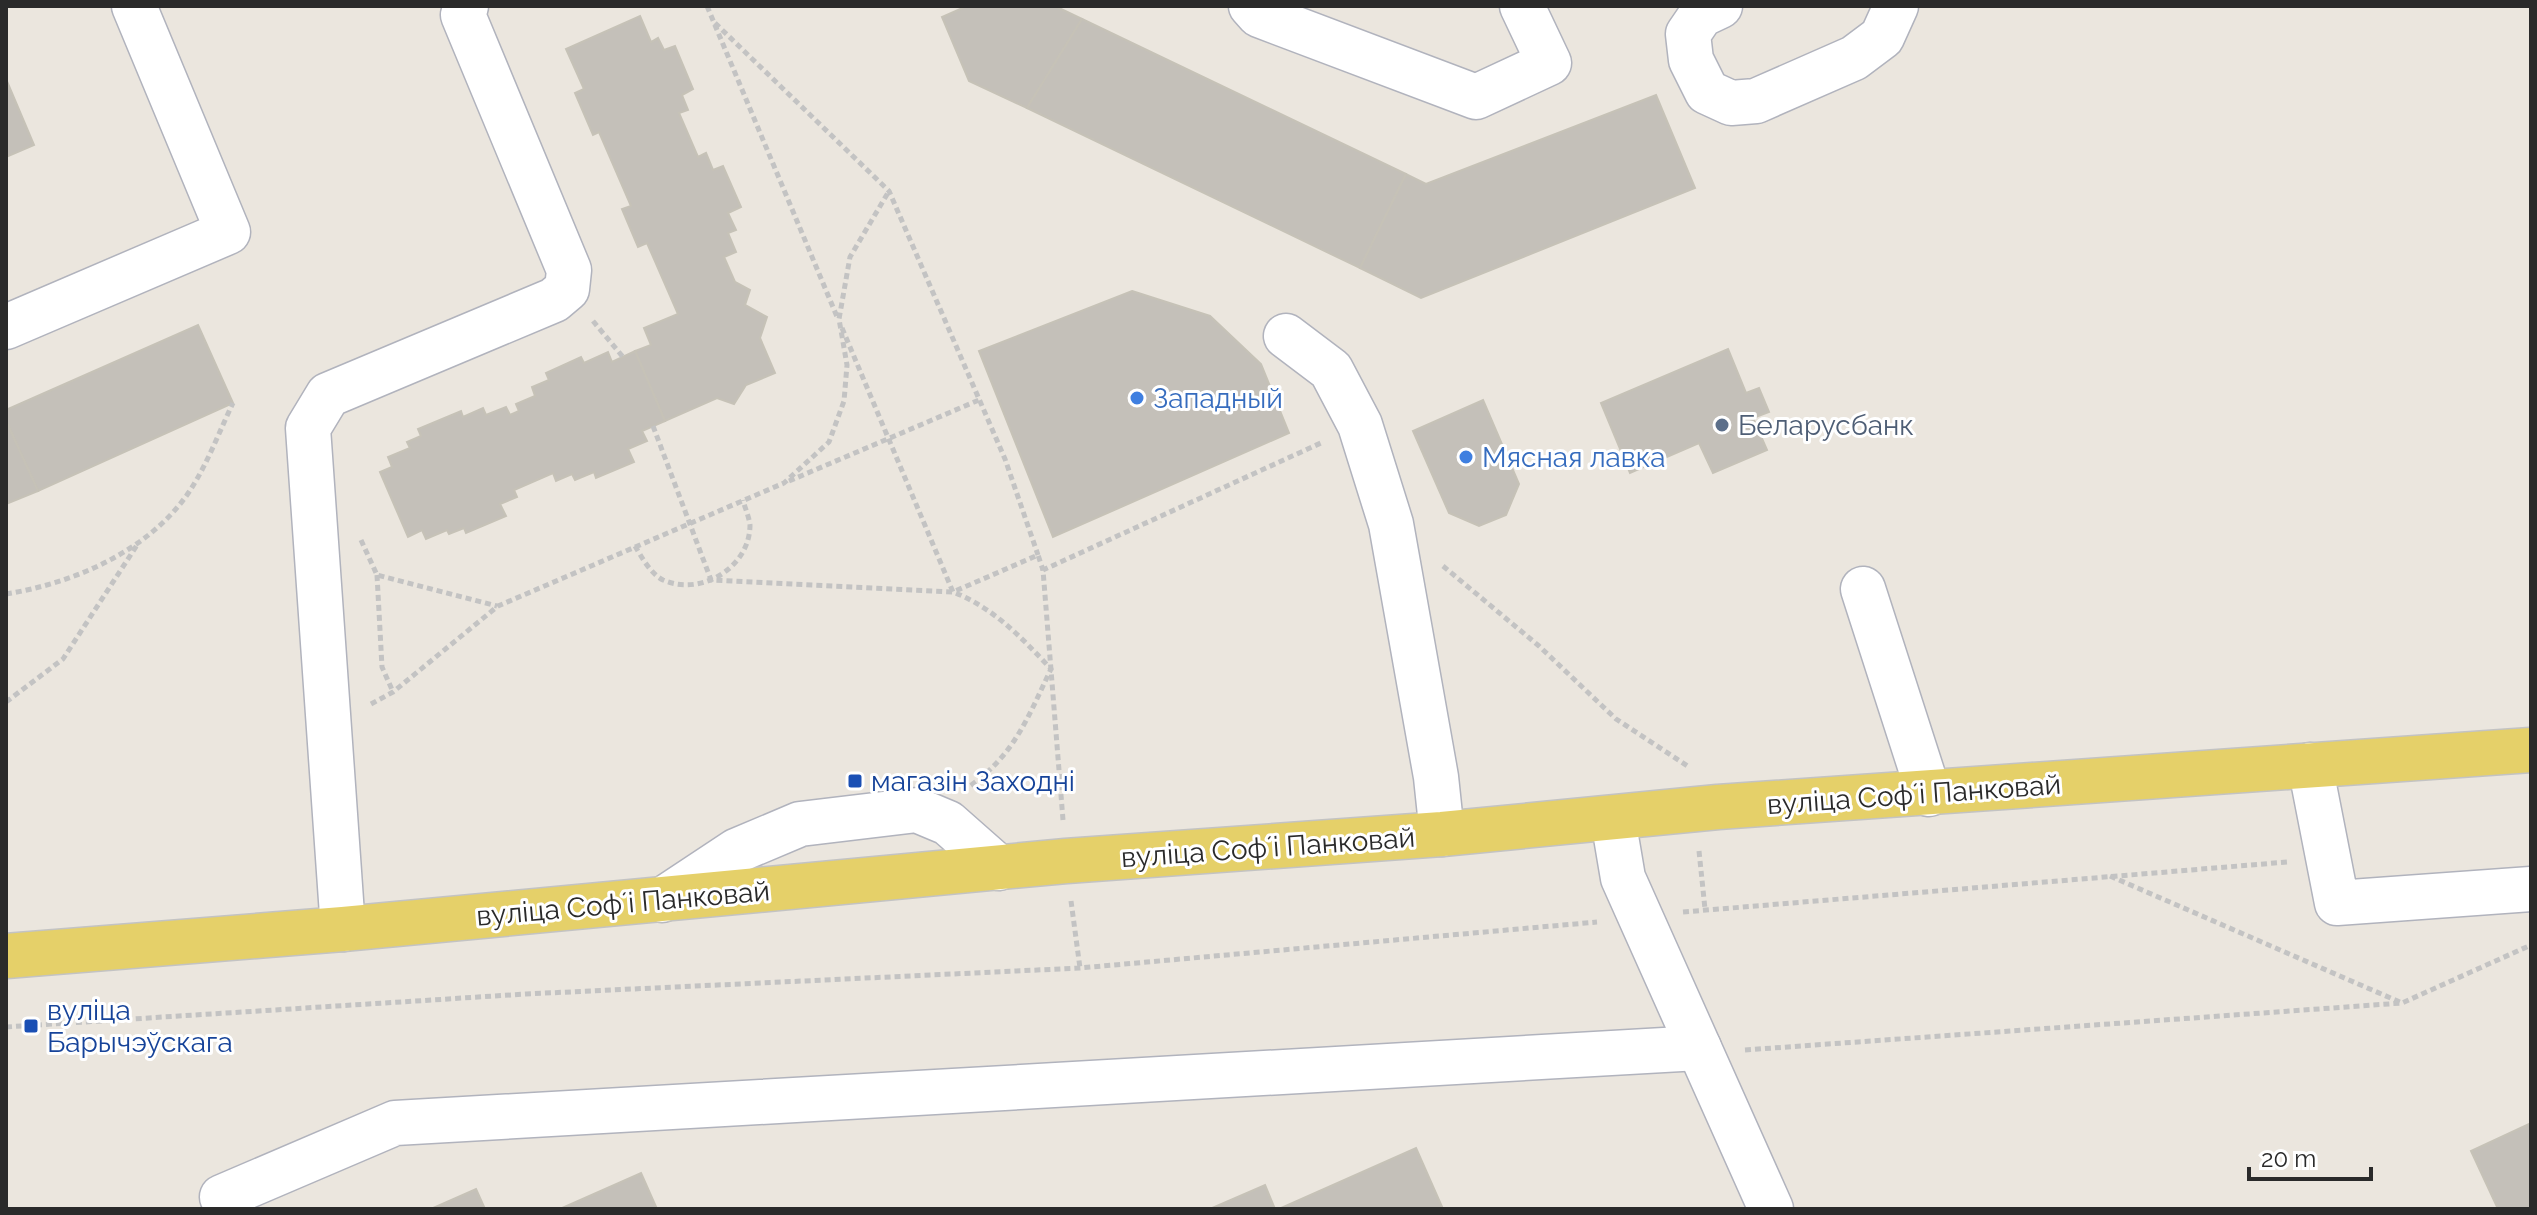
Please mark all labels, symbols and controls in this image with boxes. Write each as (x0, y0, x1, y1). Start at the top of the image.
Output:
place label: Западный (1153, 382, 1283, 415)
marker: Западный (1128, 389, 1146, 407)
place label: Беларусбанк (1738, 409, 1914, 442)
marker: Беларусбанк (1713, 416, 1731, 434)
place label: Мясная лавка (1482, 441, 1666, 474)
marker: Мясная лавка (1457, 448, 1475, 466)
place label: магазін Заходні (871, 765, 1075, 798)
street label: вуліца Софʼі Панковай (1766, 768, 2062, 821)
marker: магазін Заходні (846, 772, 864, 790)
street label: вуліца Софʼі Панковай (1120, 821, 1416, 874)
street label: вуліца Софʼі Панковай (475, 874, 771, 933)
place label: вуліца Барычэўскага (47, 994, 233, 1059)
marker: вуліца Барычэўскага (22, 1017, 40, 1035)
scale bar (2249, 1131, 2371, 1181)
text: 20 m (2261, 1144, 2316, 1173)

